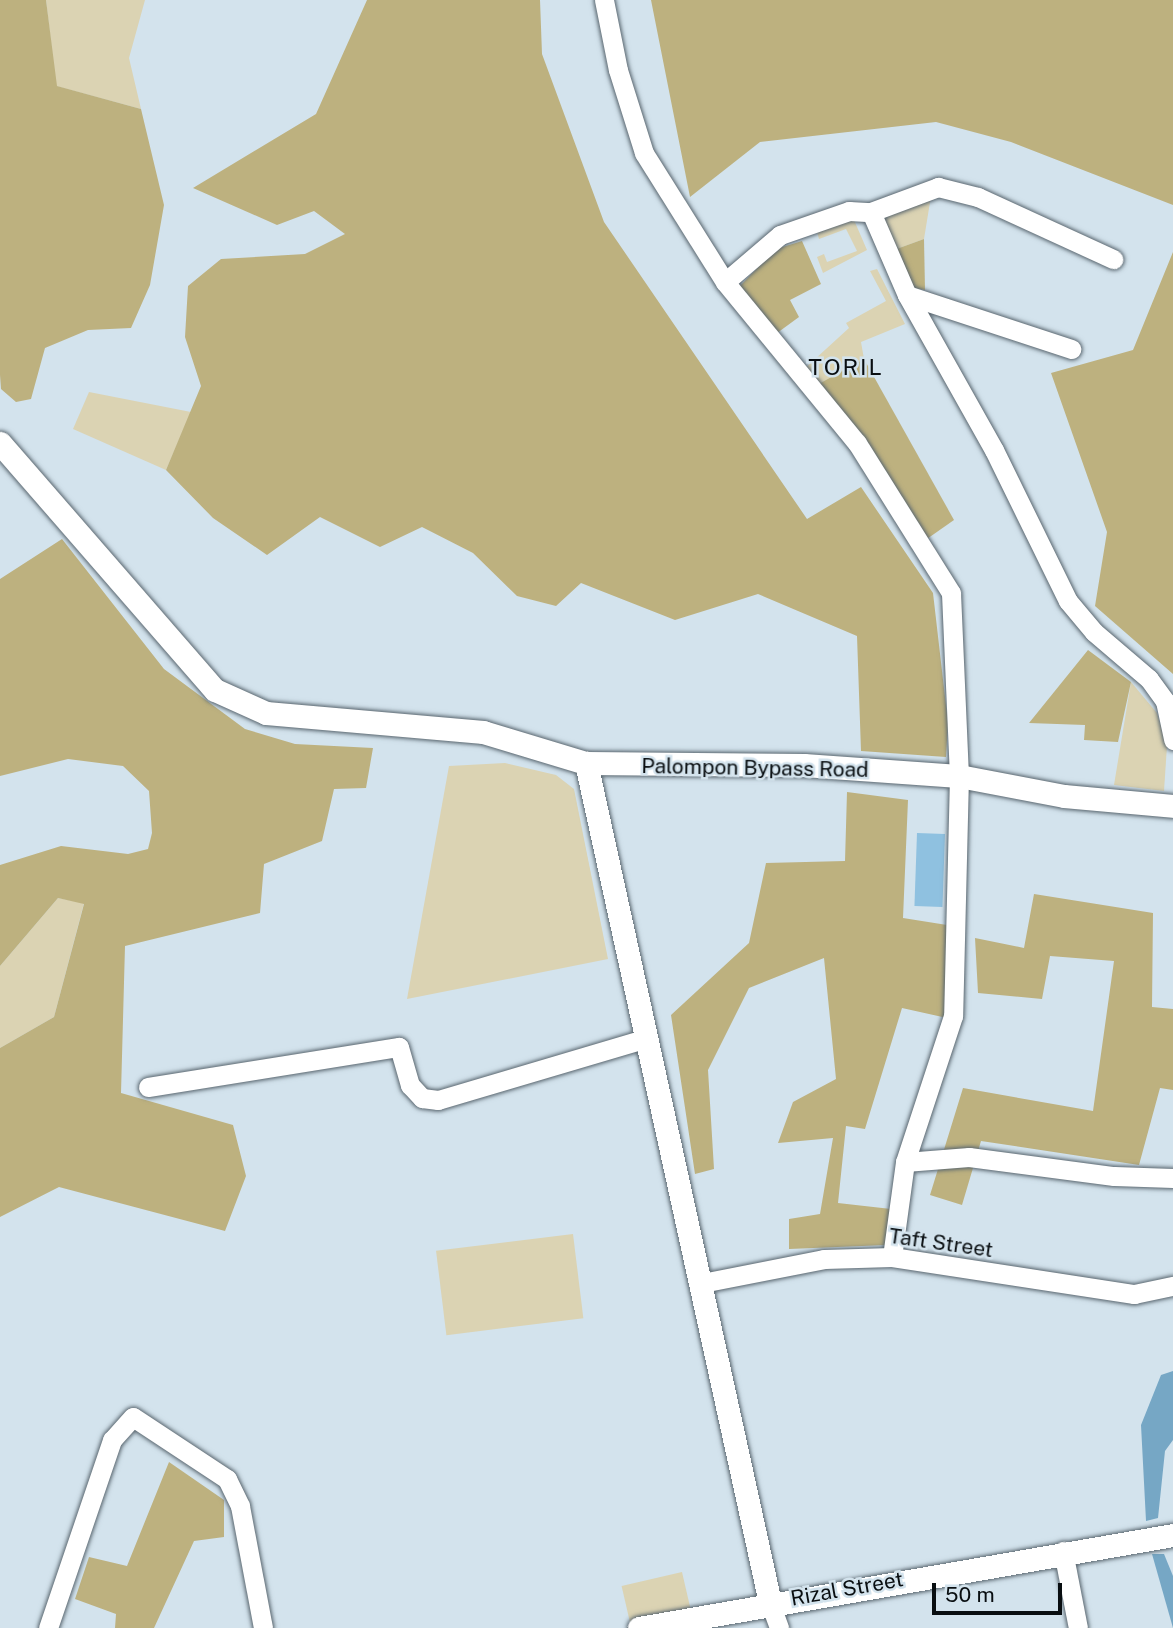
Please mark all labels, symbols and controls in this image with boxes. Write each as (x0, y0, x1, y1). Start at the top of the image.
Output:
district label: TORIL (809, 353, 883, 381)
street label: Palompon Bypass Road (641, 753, 869, 783)
street label: Taft Street (887, 1223, 995, 1263)
street label: Rizal Street (789, 1567, 905, 1611)
scale bar (935, 1568, 1064, 1612)
text: 50 m (945, 1582, 995, 1607)

